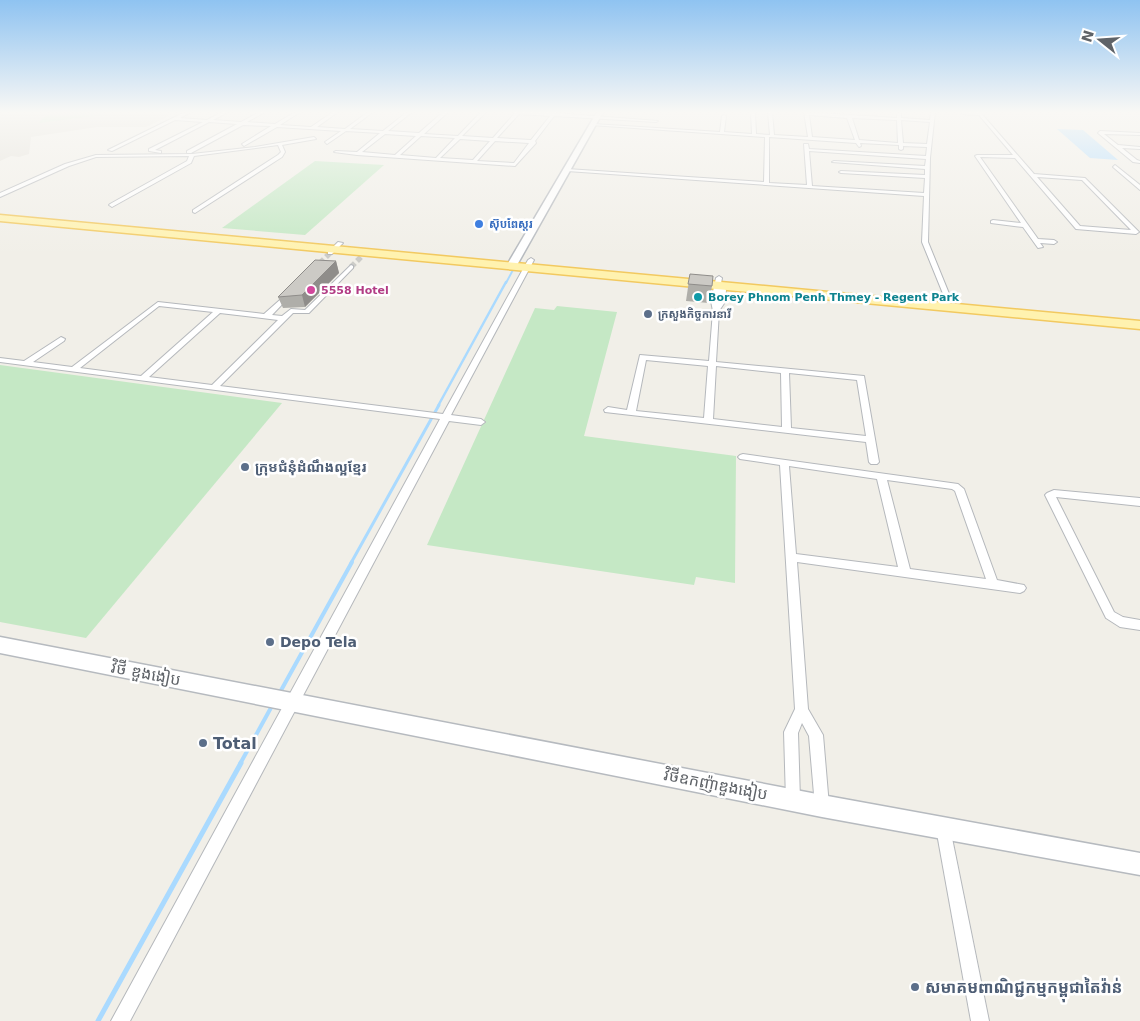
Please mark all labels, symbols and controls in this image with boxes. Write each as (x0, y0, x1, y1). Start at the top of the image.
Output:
north arrow (1075, 15, 1125, 65)
text: N (1078, 28, 1097, 44)
marker: ស៊ុបពែស្តរ (473, 218, 485, 230)
place label: ស៊ុបពែស្តរ (489, 218, 533, 231)
marker: 5558 Hotel (305, 284, 317, 296)
place label: 5558 Hotel (321, 284, 389, 297)
marker: Borey Phnom Penh Thmey - Regent Park (692, 291, 704, 303)
place label: Borey Phnom Penh Thmey - Regent Park (708, 291, 960, 304)
place label: ក្រសួងកិច្ចការនារី (658, 307, 731, 321)
marker: ក្រសួងកិច្ចការនារី (642, 308, 654, 320)
place label: ក្រុមជំនុំដំណឹងល្អខ្មែរ (255, 459, 367, 476)
marker: ក្រុមជំនុំដំណឹងល្អខ្មែរ (239, 461, 251, 473)
place label: Depo Tela (280, 634, 357, 650)
marker: Depo Tela (264, 636, 276, 648)
street label: វិថី ឌួងងៀប (109, 656, 183, 690)
place label: Total (213, 734, 257, 753)
marker: Total (197, 737, 209, 749)
street label: វិថីឧកញ៉ាឌួងងៀប (662, 764, 770, 804)
place label: សមាគមពាណិជ្ជកម្មកម្ពុជាតៃវ៉ាន់ (925, 976, 1122, 1003)
marker: សមាគមពាណិជ្ជកម្មកម្ពុជាតៃវ៉ាន់ (909, 981, 921, 993)

